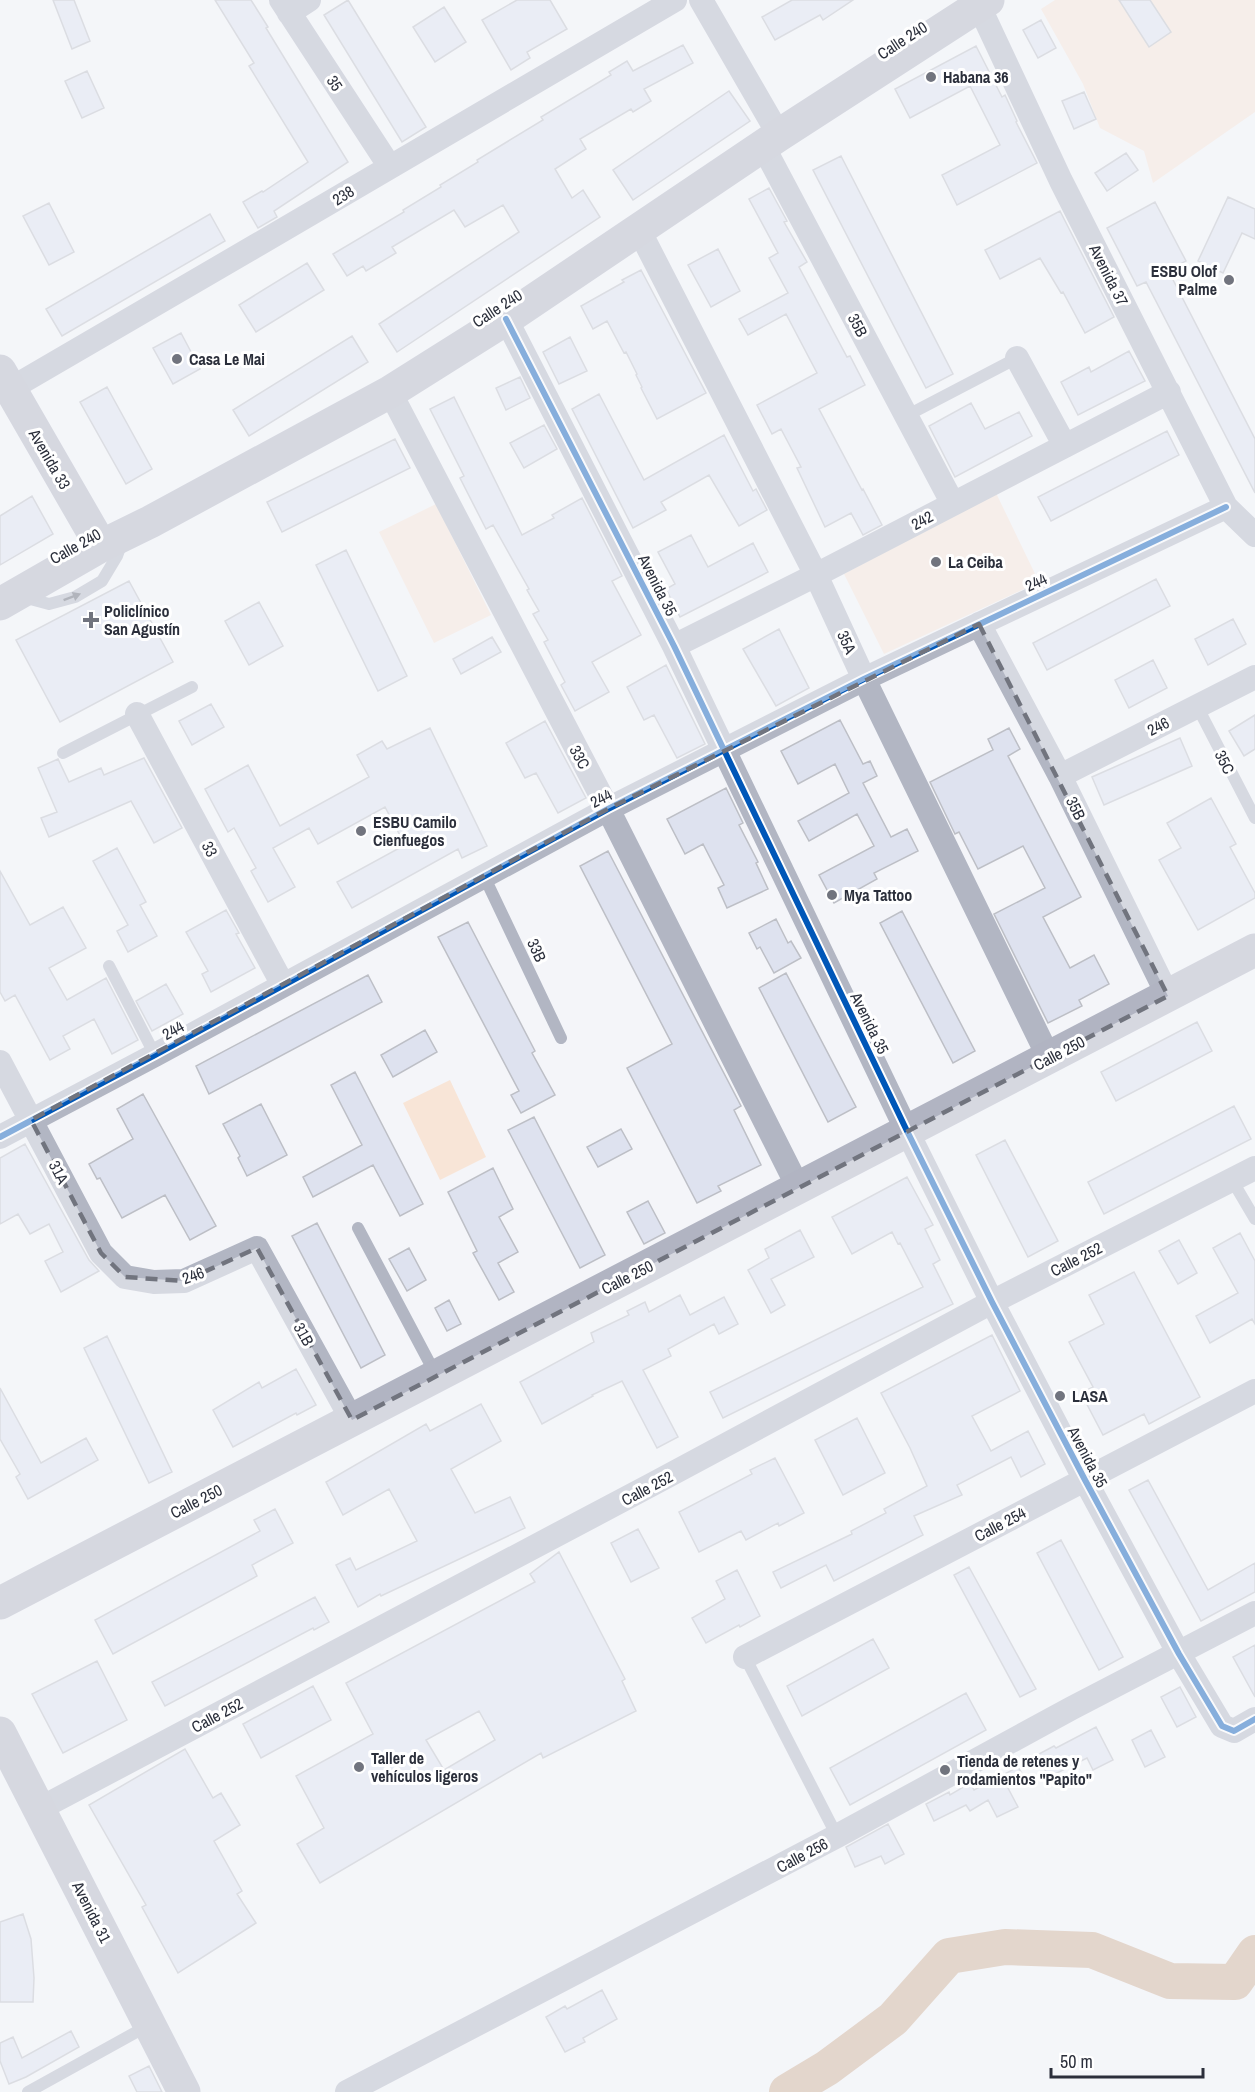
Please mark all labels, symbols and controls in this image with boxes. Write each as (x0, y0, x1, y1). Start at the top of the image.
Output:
street label: Calle 240 (873, 16, 931, 64)
place label: Habana 36 (943, 66, 1009, 88)
marker: Habana 36 (924, 70, 938, 84)
street label: 35 (322, 71, 348, 95)
street label: 238 (328, 180, 358, 210)
street label: Avenida 37 (1084, 240, 1134, 309)
place label: ESBU Olof Palme (1151, 260, 1218, 300)
marker: ESBU Olof Palme (1222, 273, 1236, 287)
street label: Calle 240 (468, 284, 526, 332)
street label: 35B (843, 310, 873, 341)
place label: Casa Le Mai (189, 348, 265, 370)
marker: Casa Le Mai (170, 352, 184, 366)
street label: Avenida 33 (23, 424, 76, 493)
street label: 242 (907, 505, 937, 535)
street label: Calle 240 (45, 523, 105, 569)
street label: Avenida 35 (633, 550, 683, 619)
place label: La Ceiba (948, 551, 1003, 573)
marker: La Ceiba (929, 555, 943, 569)
street label: 244 (1021, 567, 1051, 597)
one-way arrow (63, 592, 81, 601)
place label: Policlínico San Agustín (104, 600, 180, 640)
marker: Policlínico San Agustín (82, 611, 100, 629)
street label: 35A (832, 627, 862, 657)
street label: 246 (1143, 711, 1173, 741)
street label: 33C (565, 741, 595, 773)
street label: 35C (1210, 746, 1240, 778)
street label: 244 (586, 783, 616, 813)
street label: 35B (1061, 793, 1091, 824)
place label: ESBU Camilo Cienfuegos (373, 811, 457, 851)
marker: ESBU Camilo Cienfuegos (354, 824, 368, 838)
street label: 33 (197, 837, 223, 861)
place label: Mya Tattoo (844, 884, 912, 906)
marker: Mya Tattoo (825, 888, 839, 902)
street label: 33B (522, 935, 552, 965)
street label: Avenida 35 (845, 988, 894, 1058)
street label: 244 (158, 1015, 188, 1045)
street label: Calle 250 (1029, 1030, 1089, 1076)
street label: 31A (44, 1157, 74, 1188)
street label: Calle 252 (1046, 1237, 1106, 1281)
street label: Calle 250 (597, 1255, 657, 1299)
street label: 246 (179, 1261, 207, 1289)
street label: 31B (289, 1318, 319, 1350)
place label: LASA (1072, 1385, 1108, 1407)
marker: LASA (1053, 1389, 1067, 1403)
street label: Avenida 35 (1062, 1422, 1113, 1491)
street label: Calle 252 (617, 1465, 677, 1511)
street label: Calle 250 (166, 1479, 226, 1523)
street label: Calle 254 (970, 1501, 1030, 1547)
street label: Calle 252 (187, 1692, 247, 1738)
place label: Taller de vehículos ligeros (371, 1747, 478, 1787)
place label: Tienda de retenes y rodamientos "Papito" (957, 1750, 1092, 1790)
marker: Taller de vehículos ligeros (352, 1760, 366, 1774)
marker: Tienda de retenes y rodamientos "Papito" (938, 1763, 952, 1777)
street label: Calle 256 (772, 1832, 832, 1878)
street label: Avenida 31 (67, 1877, 117, 1947)
scale bar (1051, 2041, 1202, 2079)
text: 50 m (1060, 2049, 1093, 2074)

